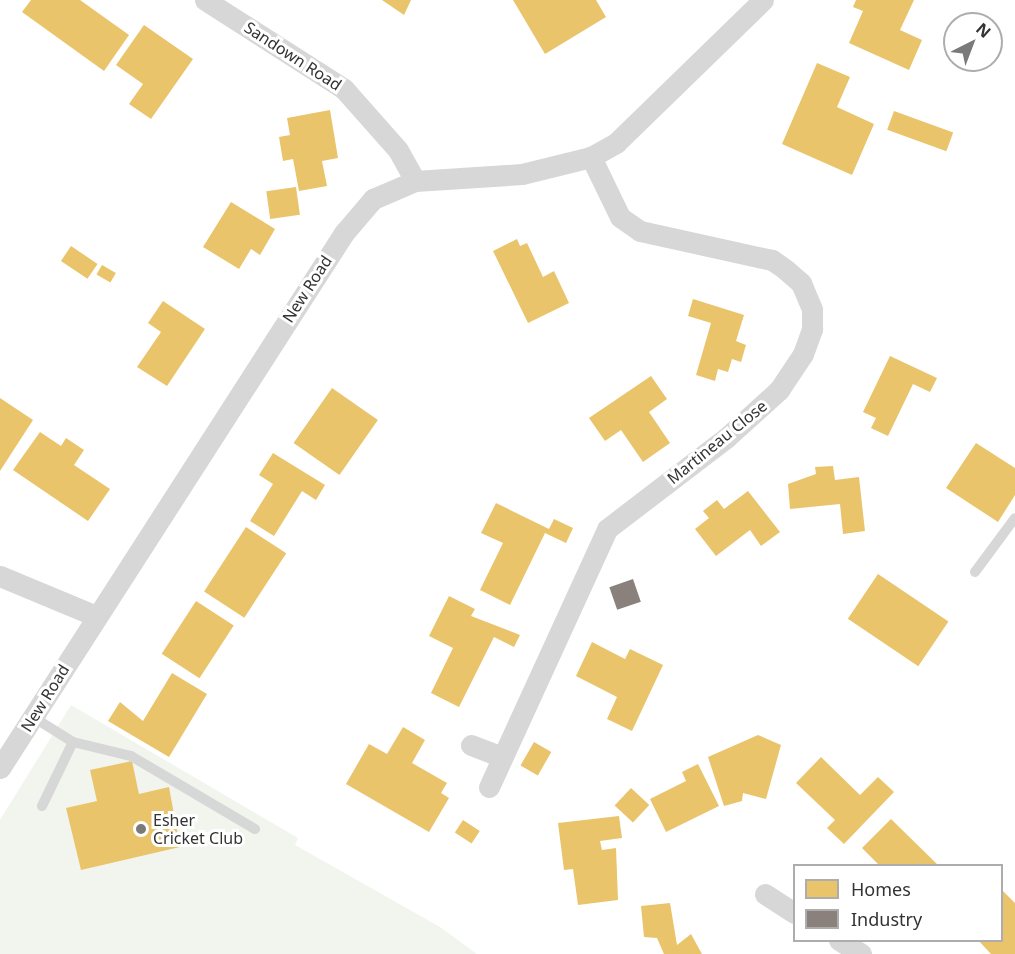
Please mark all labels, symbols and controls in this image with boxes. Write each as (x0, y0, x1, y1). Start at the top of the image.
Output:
north arrow (943, 12, 1003, 72)
street label: Sandown Road (241, 17, 345, 95)
text: N (972, 18, 996, 43)
street label: New Road (278, 252, 336, 326)
street label: Martineau Close (663, 396, 771, 488)
street label: New Road (17, 661, 73, 735)
place label: Esher Cricket Club (153, 810, 243, 848)
marker: Esher Cricket Club (134, 822, 148, 836)
legend (793, 864, 1003, 942)
text: Homes (851, 877, 911, 901)
text: Industry (851, 907, 922, 931)

